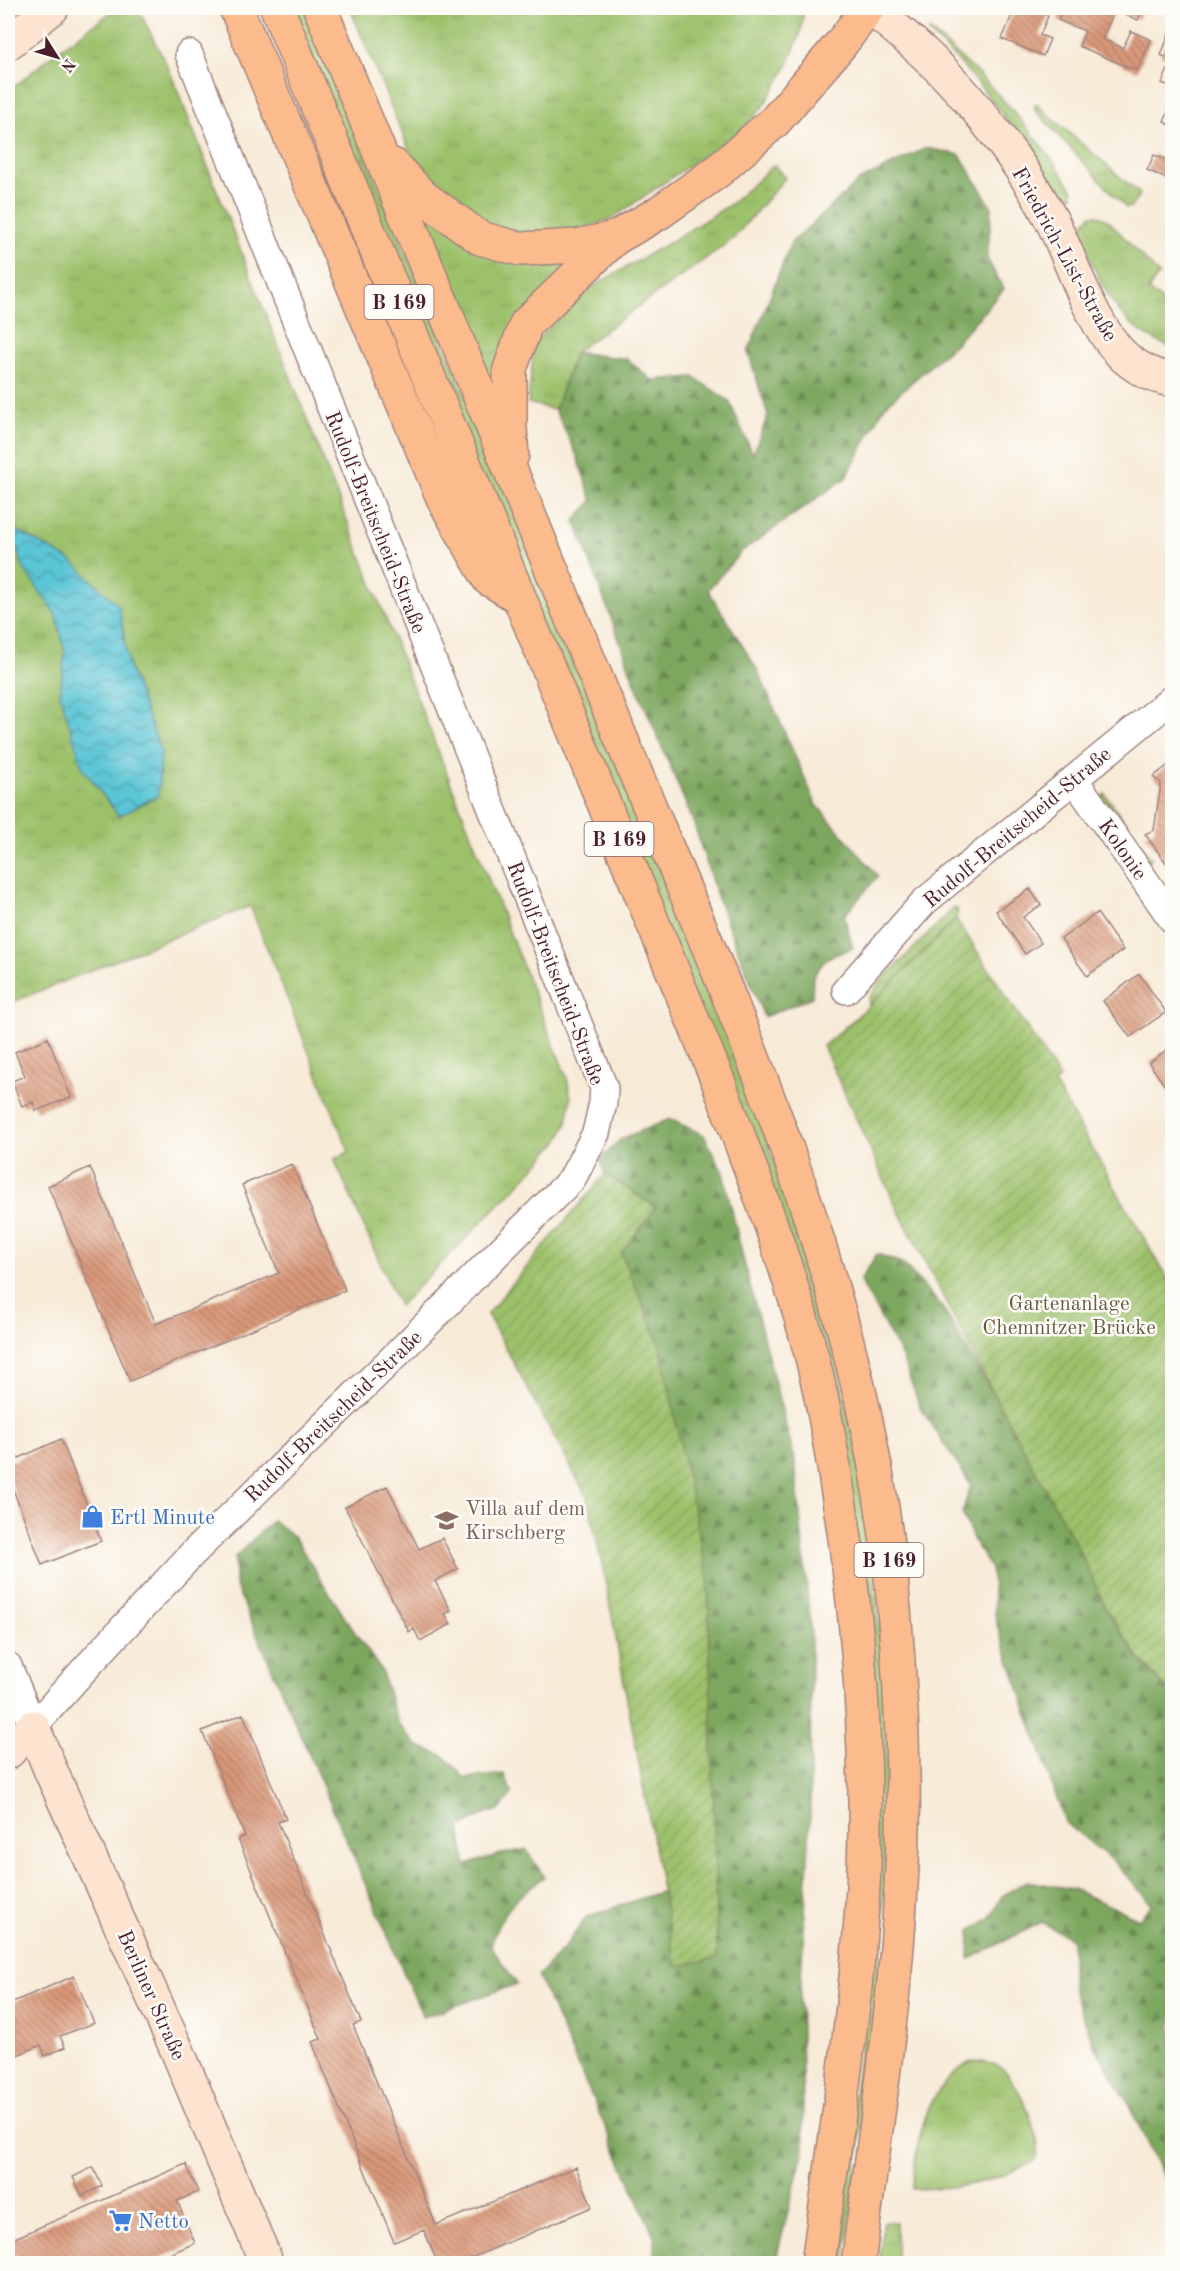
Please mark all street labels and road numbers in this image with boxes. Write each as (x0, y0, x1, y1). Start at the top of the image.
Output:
street label: Friedrich-List-Straße (1007, 164, 1120, 345)
road number: B 169 (364, 285, 434, 319)
street label: Rudolf-Breitscheid-Straße (320, 408, 429, 637)
street label: Rudolf-Breitscheid-Straße (920, 744, 1116, 913)
street label: Kolonie (1093, 816, 1150, 884)
road number: B 169 (584, 822, 654, 856)
street label: Rudolf-Breitscheid-Straße (502, 859, 607, 1088)
street label: Rudolf-Breitscheid-Straße (241, 1327, 427, 1507)
road number: B 169 (854, 1543, 924, 1577)
street label: Berliner Straße (113, 1928, 189, 2064)

